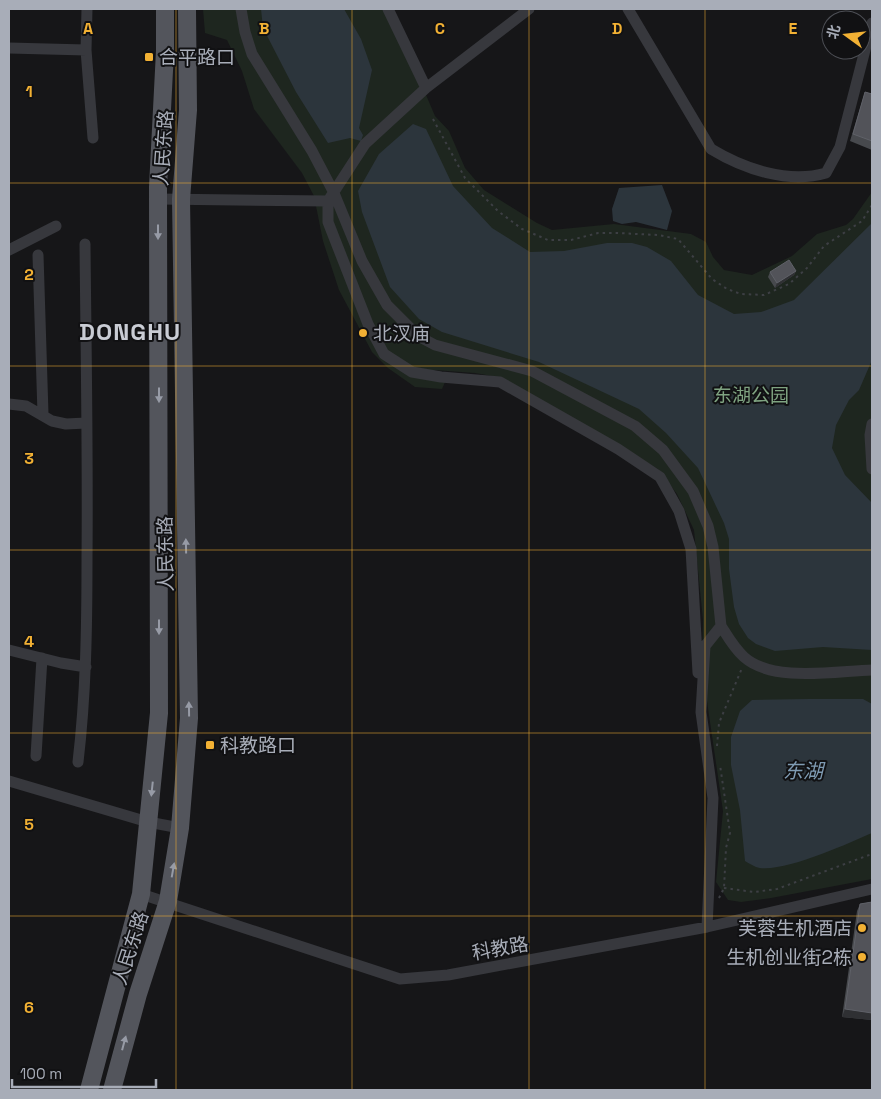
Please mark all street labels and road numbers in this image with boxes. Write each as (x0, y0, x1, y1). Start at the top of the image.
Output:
street label: 人民东路 (148, 109, 179, 187)
street label: 人民东路 (152, 516, 179, 592)
street label: 人民东路 (107, 908, 154, 988)
street label: 科教路 (470, 931, 530, 966)

